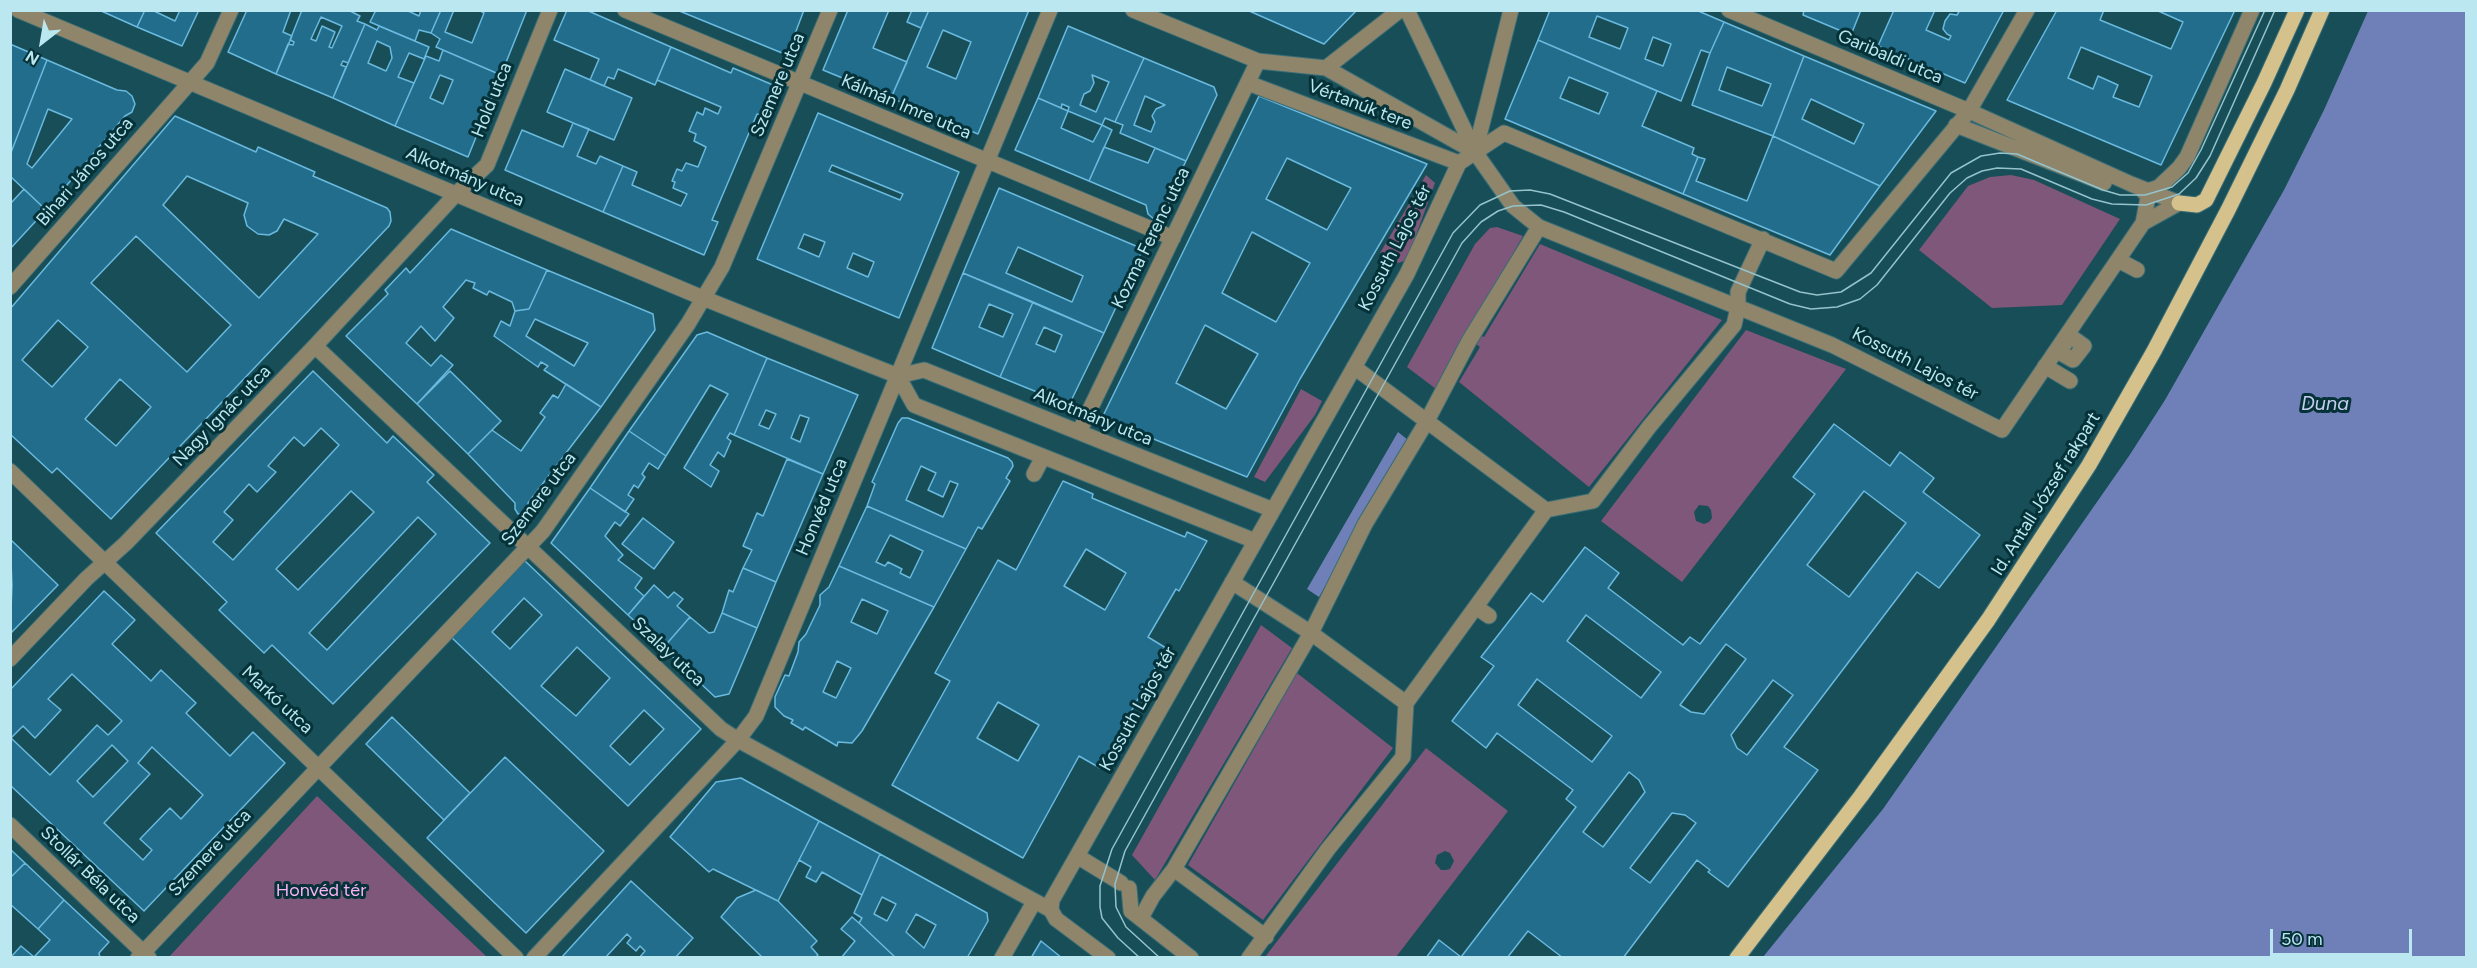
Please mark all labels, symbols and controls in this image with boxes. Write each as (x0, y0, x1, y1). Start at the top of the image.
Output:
north arrow (12, 12, 72, 72)
street label: Garibaldi utca (1834, 25, 1946, 89)
street label: Szemere utca (746, 30, 810, 140)
text: N (22, 47, 43, 69)
street label: Hold utca (467, 60, 517, 140)
street label: Kálmán Imre utca (838, 70, 974, 144)
street label: Vértanúk tere (1305, 75, 1415, 135)
street label: Bihari János utca (32, 113, 138, 231)
street label: Alkotmány utca (403, 142, 527, 212)
street label: Kozma Ferenc utca (1107, 164, 1195, 312)
street label: Kossuth Lajos tér (1354, 181, 1436, 315)
street label: Kossuth Lajos tér (1848, 323, 1982, 405)
street label: Nagy Ignác utca (168, 361, 276, 471)
street label: Alkotmány utca (1031, 383, 1155, 451)
water label: Duna (2301, 392, 2349, 416)
street label: Id. Antall József rakpart (1987, 408, 2105, 580)
street label: Szemere utca (497, 448, 581, 550)
street label: Honvéd utca (792, 455, 852, 559)
street label: Szalay utca (627, 613, 709, 691)
street label: Kossuth Lajos tér (1095, 643, 1181, 775)
street label: Markó utca (237, 662, 317, 738)
street label: Szemere utca (164, 805, 256, 901)
street label: Stollár Béla utca (36, 822, 144, 928)
park label: Honvéd tér (276, 880, 366, 902)
scale bar (2273, 917, 2416, 955)
text: 50 m (2281, 928, 2323, 950)

